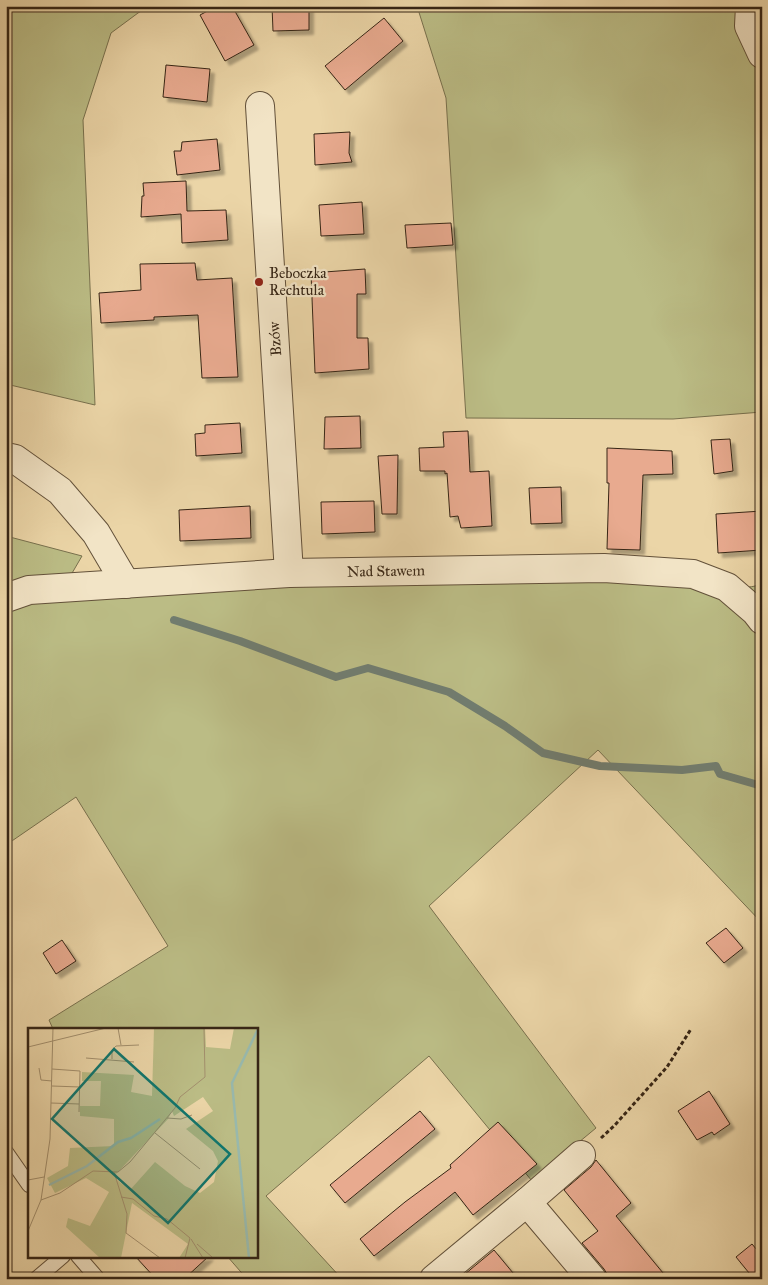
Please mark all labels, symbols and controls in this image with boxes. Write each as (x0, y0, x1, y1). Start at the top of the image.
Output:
place label: Beboczka Rechtula (269, 264, 327, 299)
marker: Beboczka Rechtula (253, 276, 265, 288)
street label: Bzów (265, 321, 285, 357)
street label: Nad Stawem (347, 561, 426, 581)
inset map (28, 1028, 258, 1258)

